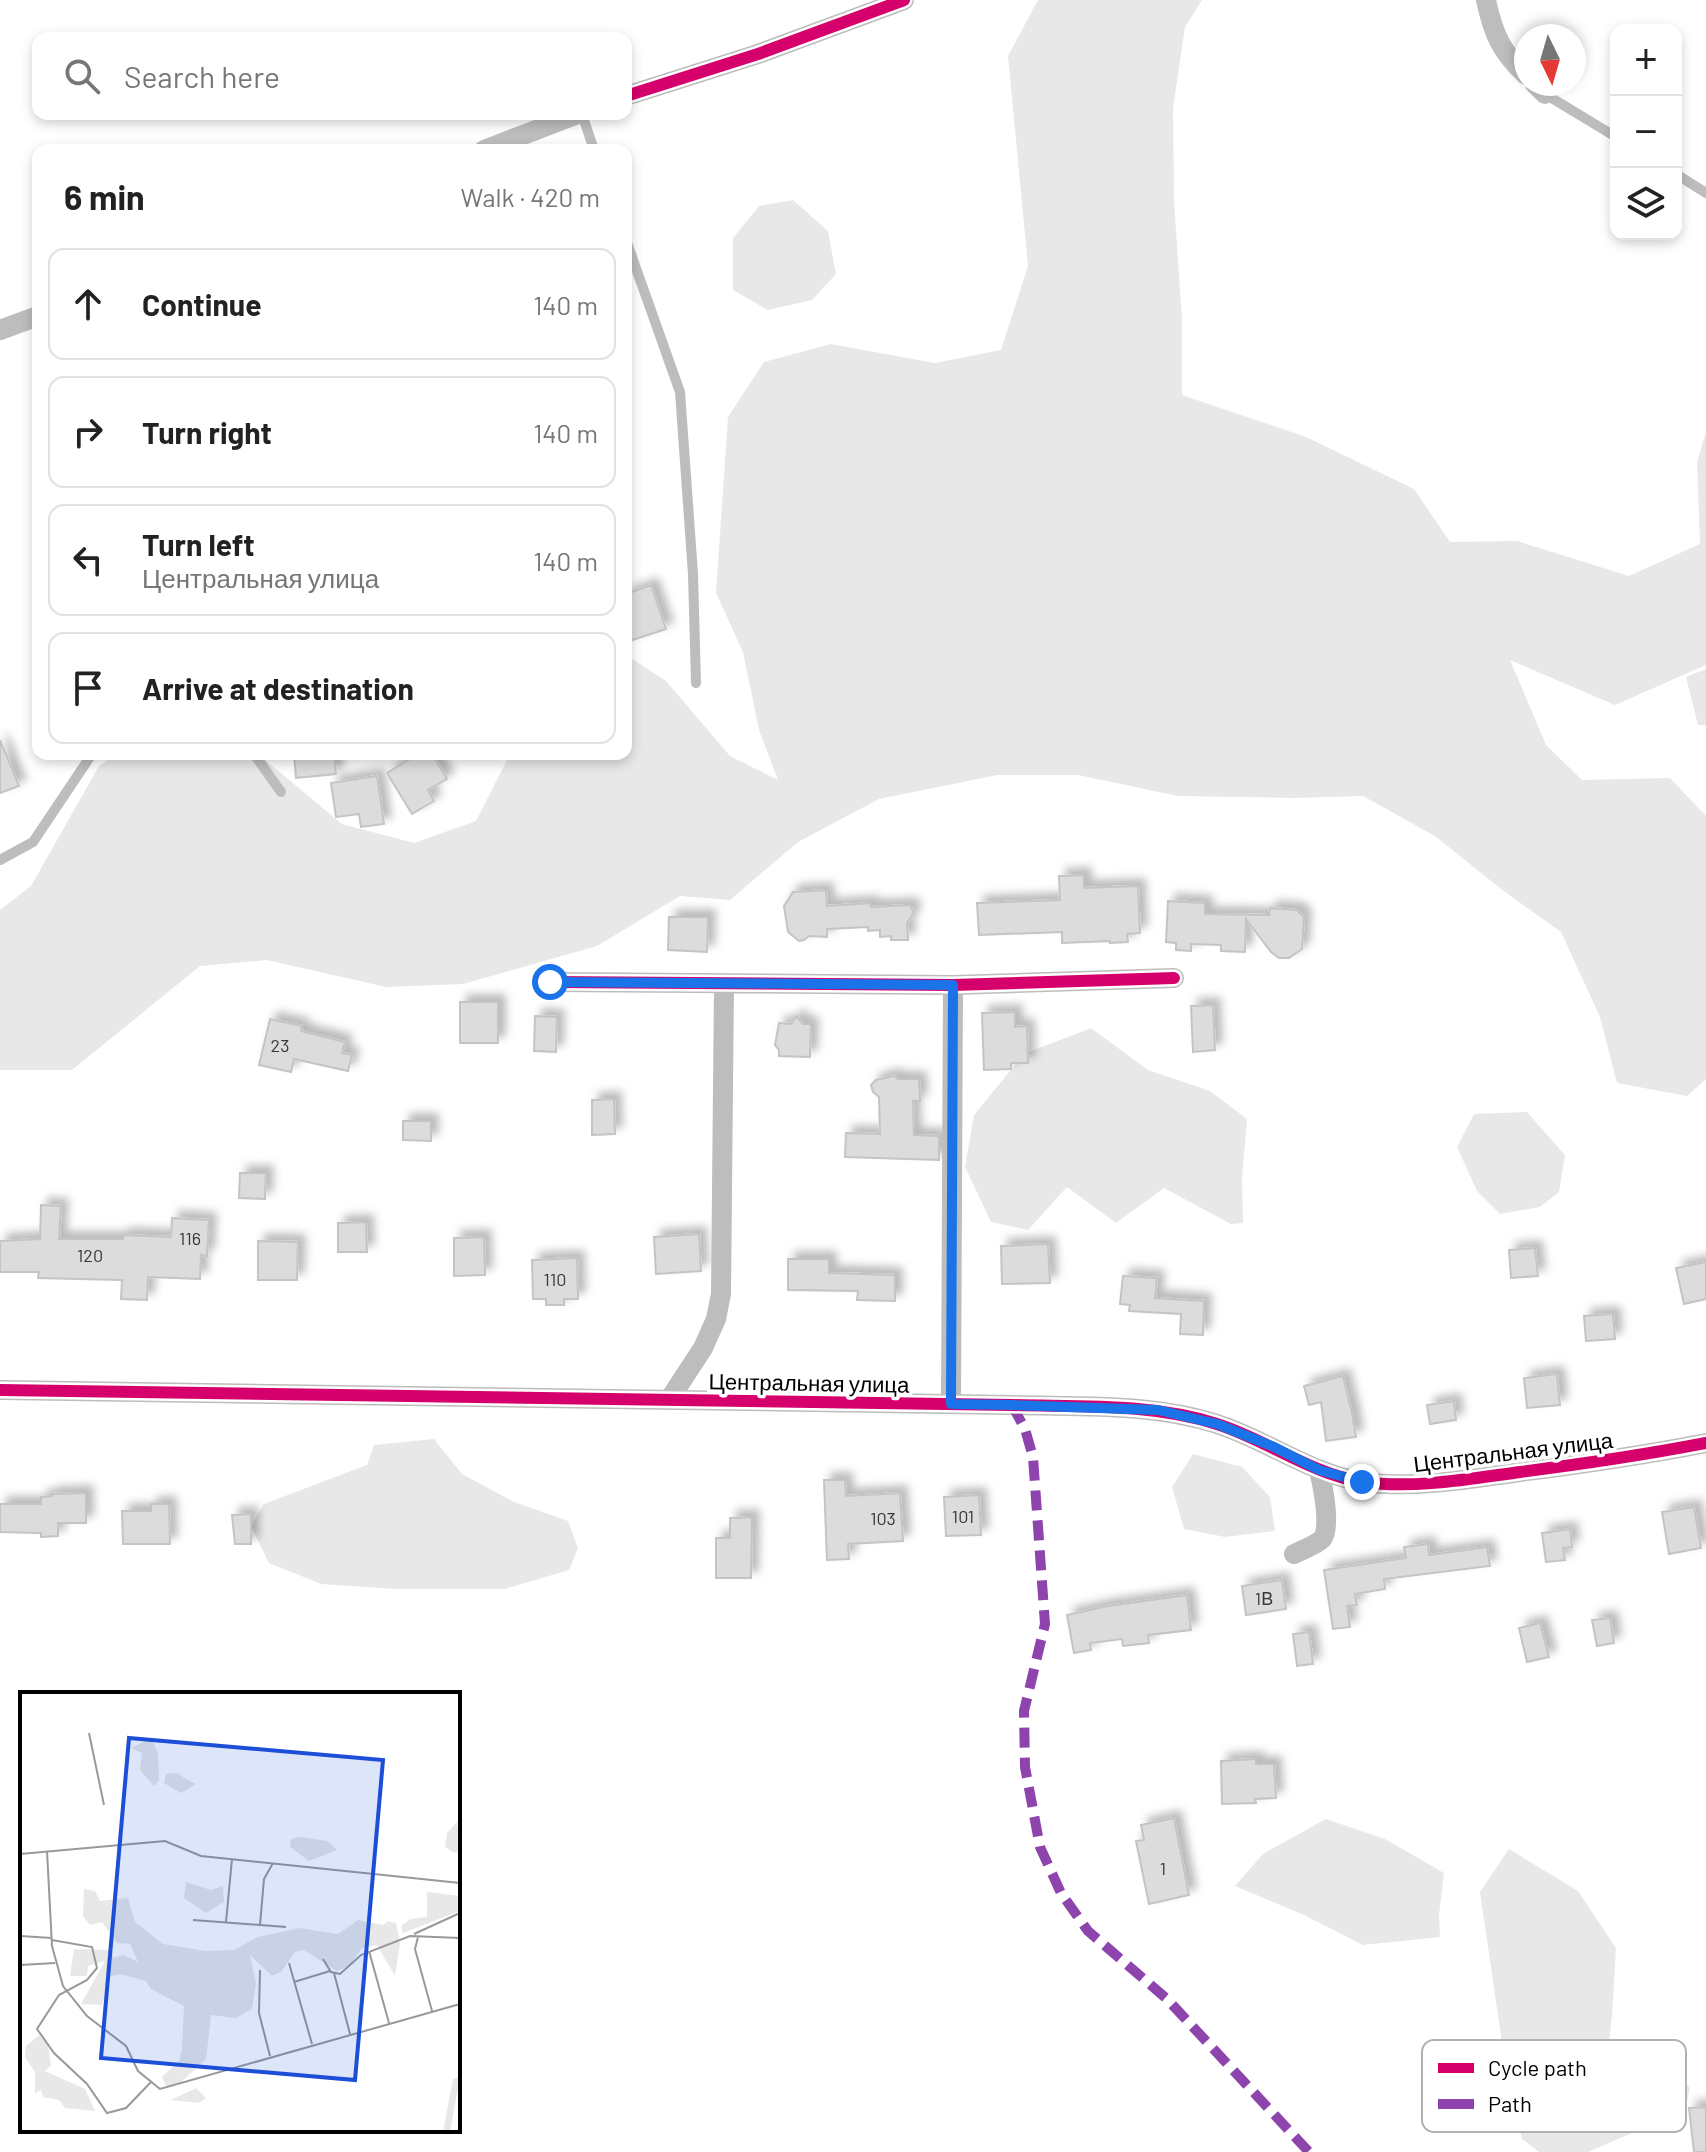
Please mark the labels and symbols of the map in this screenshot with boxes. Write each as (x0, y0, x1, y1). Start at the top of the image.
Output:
north arrow (1514, 24, 1586, 96)
route start (532, 964, 568, 1000)
house number: 23 (271, 1034, 289, 1056)
house number: 116 (179, 1227, 201, 1249)
house number: 120 (77, 1244, 103, 1266)
house number: 110 (544, 1268, 566, 1290)
street label: Центральная улица (708, 1367, 910, 1398)
street label: Центральная улица (1412, 1426, 1615, 1477)
route end (1344, 1464, 1380, 1500)
house number: 101 (952, 1505, 974, 1527)
house number: 103 (870, 1507, 896, 1529)
house number: 1В (1255, 1587, 1273, 1609)
inset map (20, 1692, 460, 2132)
house number: 1 (1160, 1857, 1166, 1879)
legend (1422, 2040, 1686, 2132)
text: Cycle path (1488, 2054, 1587, 2080)
text: Path (1488, 2090, 1532, 2116)

